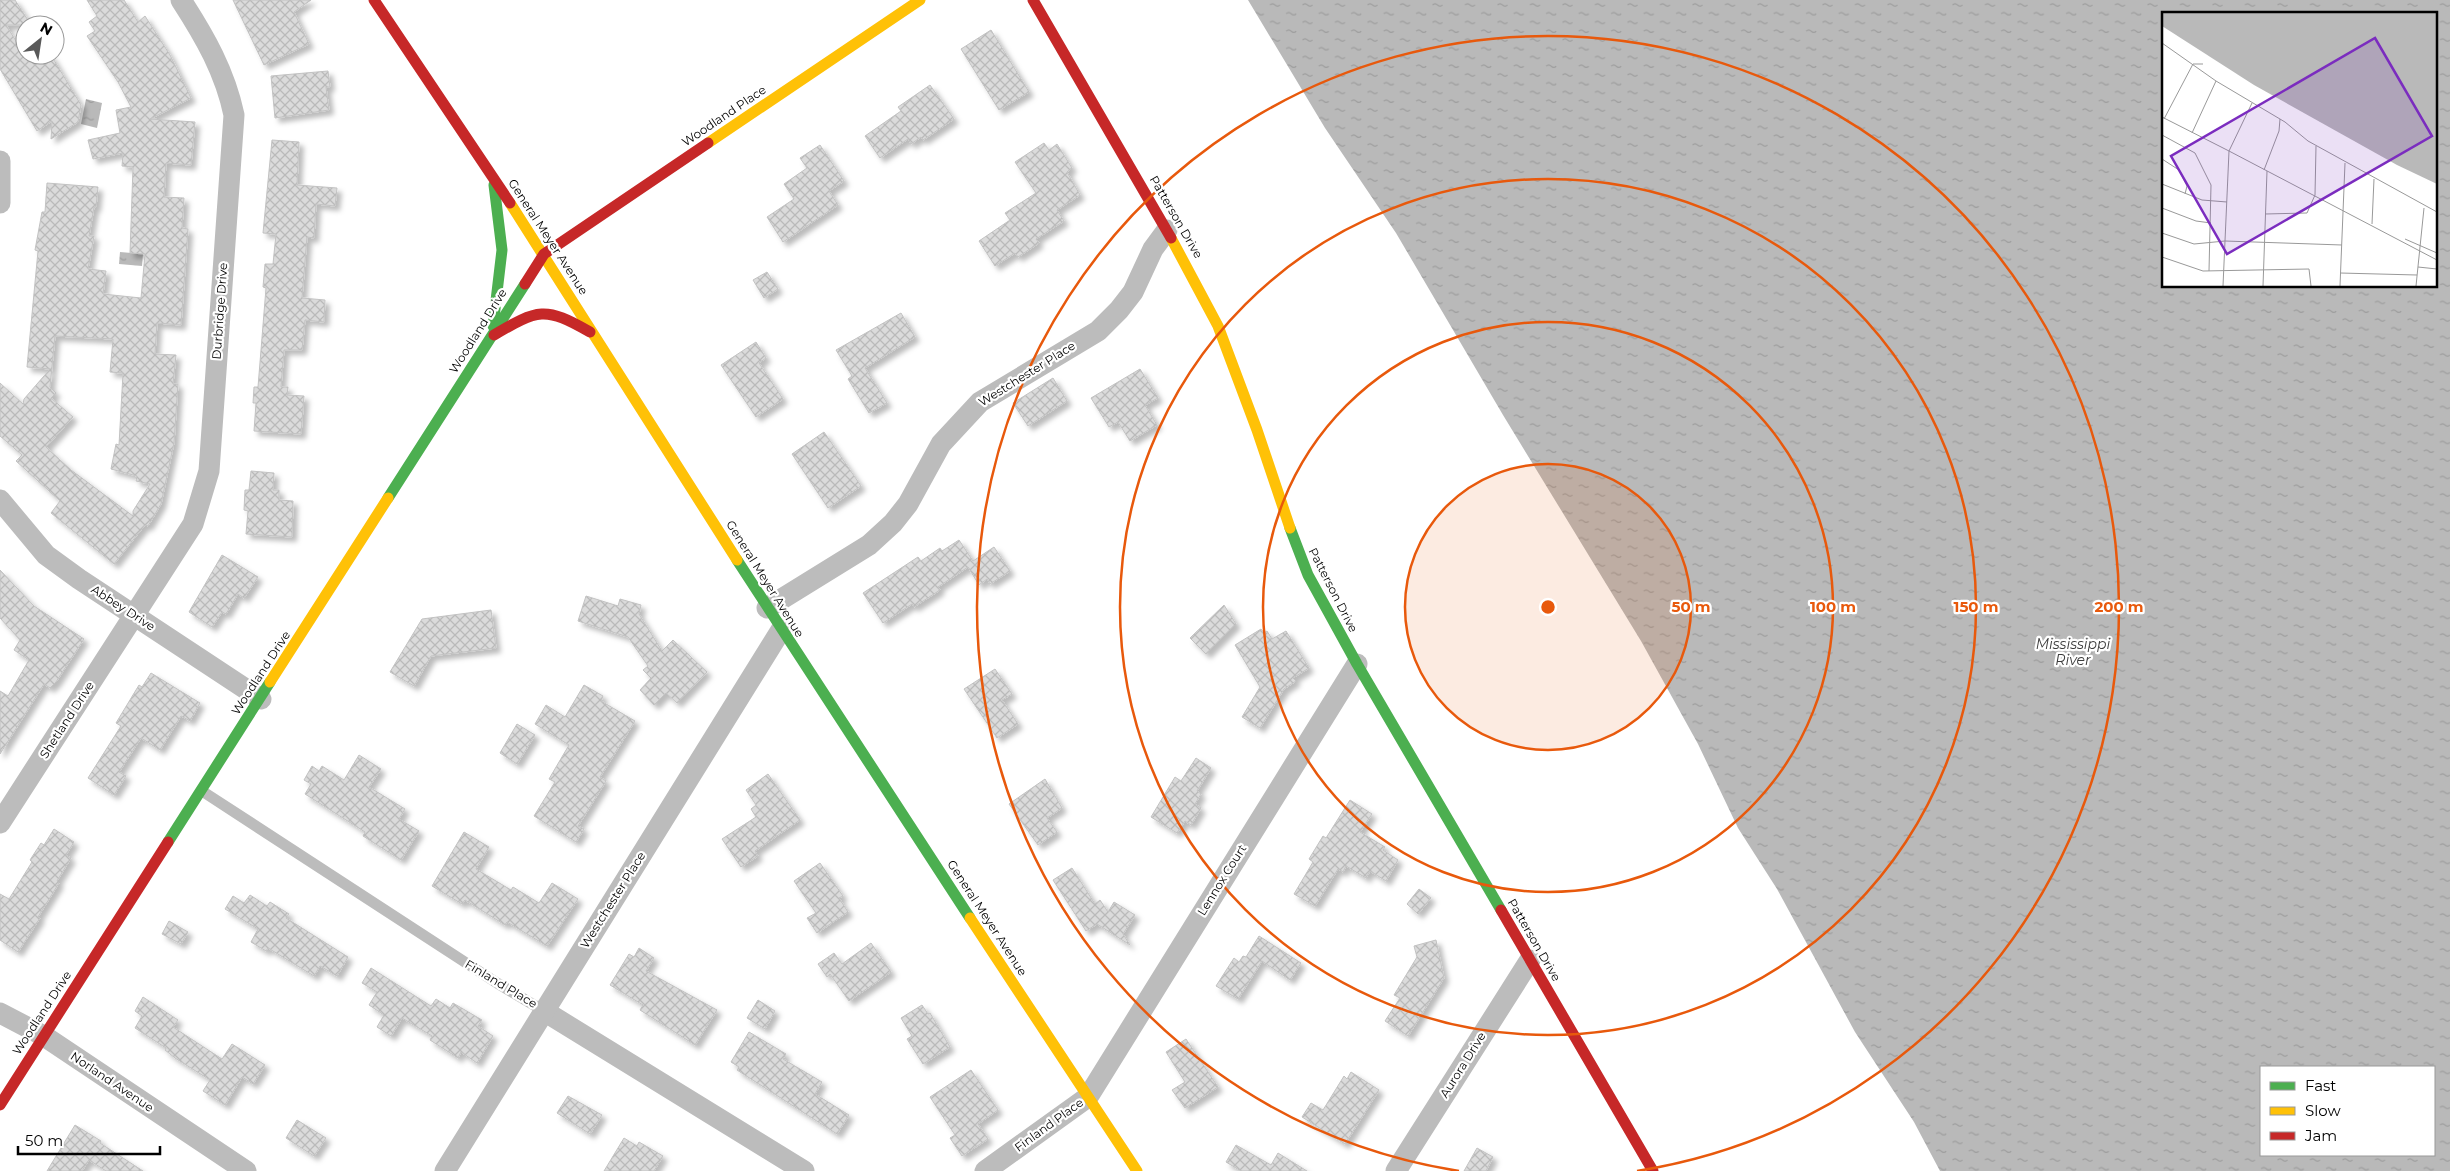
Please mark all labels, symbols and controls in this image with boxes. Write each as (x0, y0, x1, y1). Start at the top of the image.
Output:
inset map (2162, 12, 2438, 288)
north arrow (15, 15, 65, 65)
text: N (37, 18, 56, 39)
street label: Woodland Place (679, 82, 769, 149)
street label: Patterson Drive (1147, 173, 1206, 261)
street label: General Meyer Avenue (505, 176, 592, 297)
street label: Durbridge Drive (209, 262, 230, 360)
street label: Woodland Drive (446, 286, 510, 376)
street label: Westchester Place (976, 338, 1078, 409)
street label: General Meyer Avenue (723, 517, 808, 640)
street label: Patterson Drive (1306, 545, 1361, 635)
street label: Abbey Drive (89, 581, 158, 634)
text: 50 m (1671, 597, 1711, 616)
text: 100 m (1810, 597, 1856, 616)
text: 150 m (1954, 597, 1998, 616)
text: 200 m (2094, 597, 2144, 616)
centre of rings (1539, 598, 1557, 616)
street label: Woodland Drive (228, 628, 293, 717)
water label: Mississippi River (2036, 635, 2111, 669)
street label: Shetland Drive (36, 678, 97, 761)
street label: Lennox Court (1194, 841, 1249, 918)
street label: Westchester Place (577, 849, 648, 951)
street label: General Meyer Avenue (944, 857, 1031, 978)
street label: Patterson Drive (1505, 896, 1564, 984)
street label: Finland Place (462, 956, 540, 1011)
street label: Woodland Drive (9, 968, 74, 1057)
street label: Aurora Drive (1436, 1029, 1489, 1100)
street label: Norland Avenue (68, 1048, 157, 1115)
legend (2260, 1066, 2435, 1156)
text: Fast (2305, 1076, 2336, 1095)
street label: Finland Place (1011, 1095, 1086, 1155)
text: Slow (2305, 1101, 2341, 1120)
scale bar (18, 1124, 160, 1156)
text: Jam (2304, 1126, 2337, 1145)
text: 50 m (25, 1131, 63, 1150)

